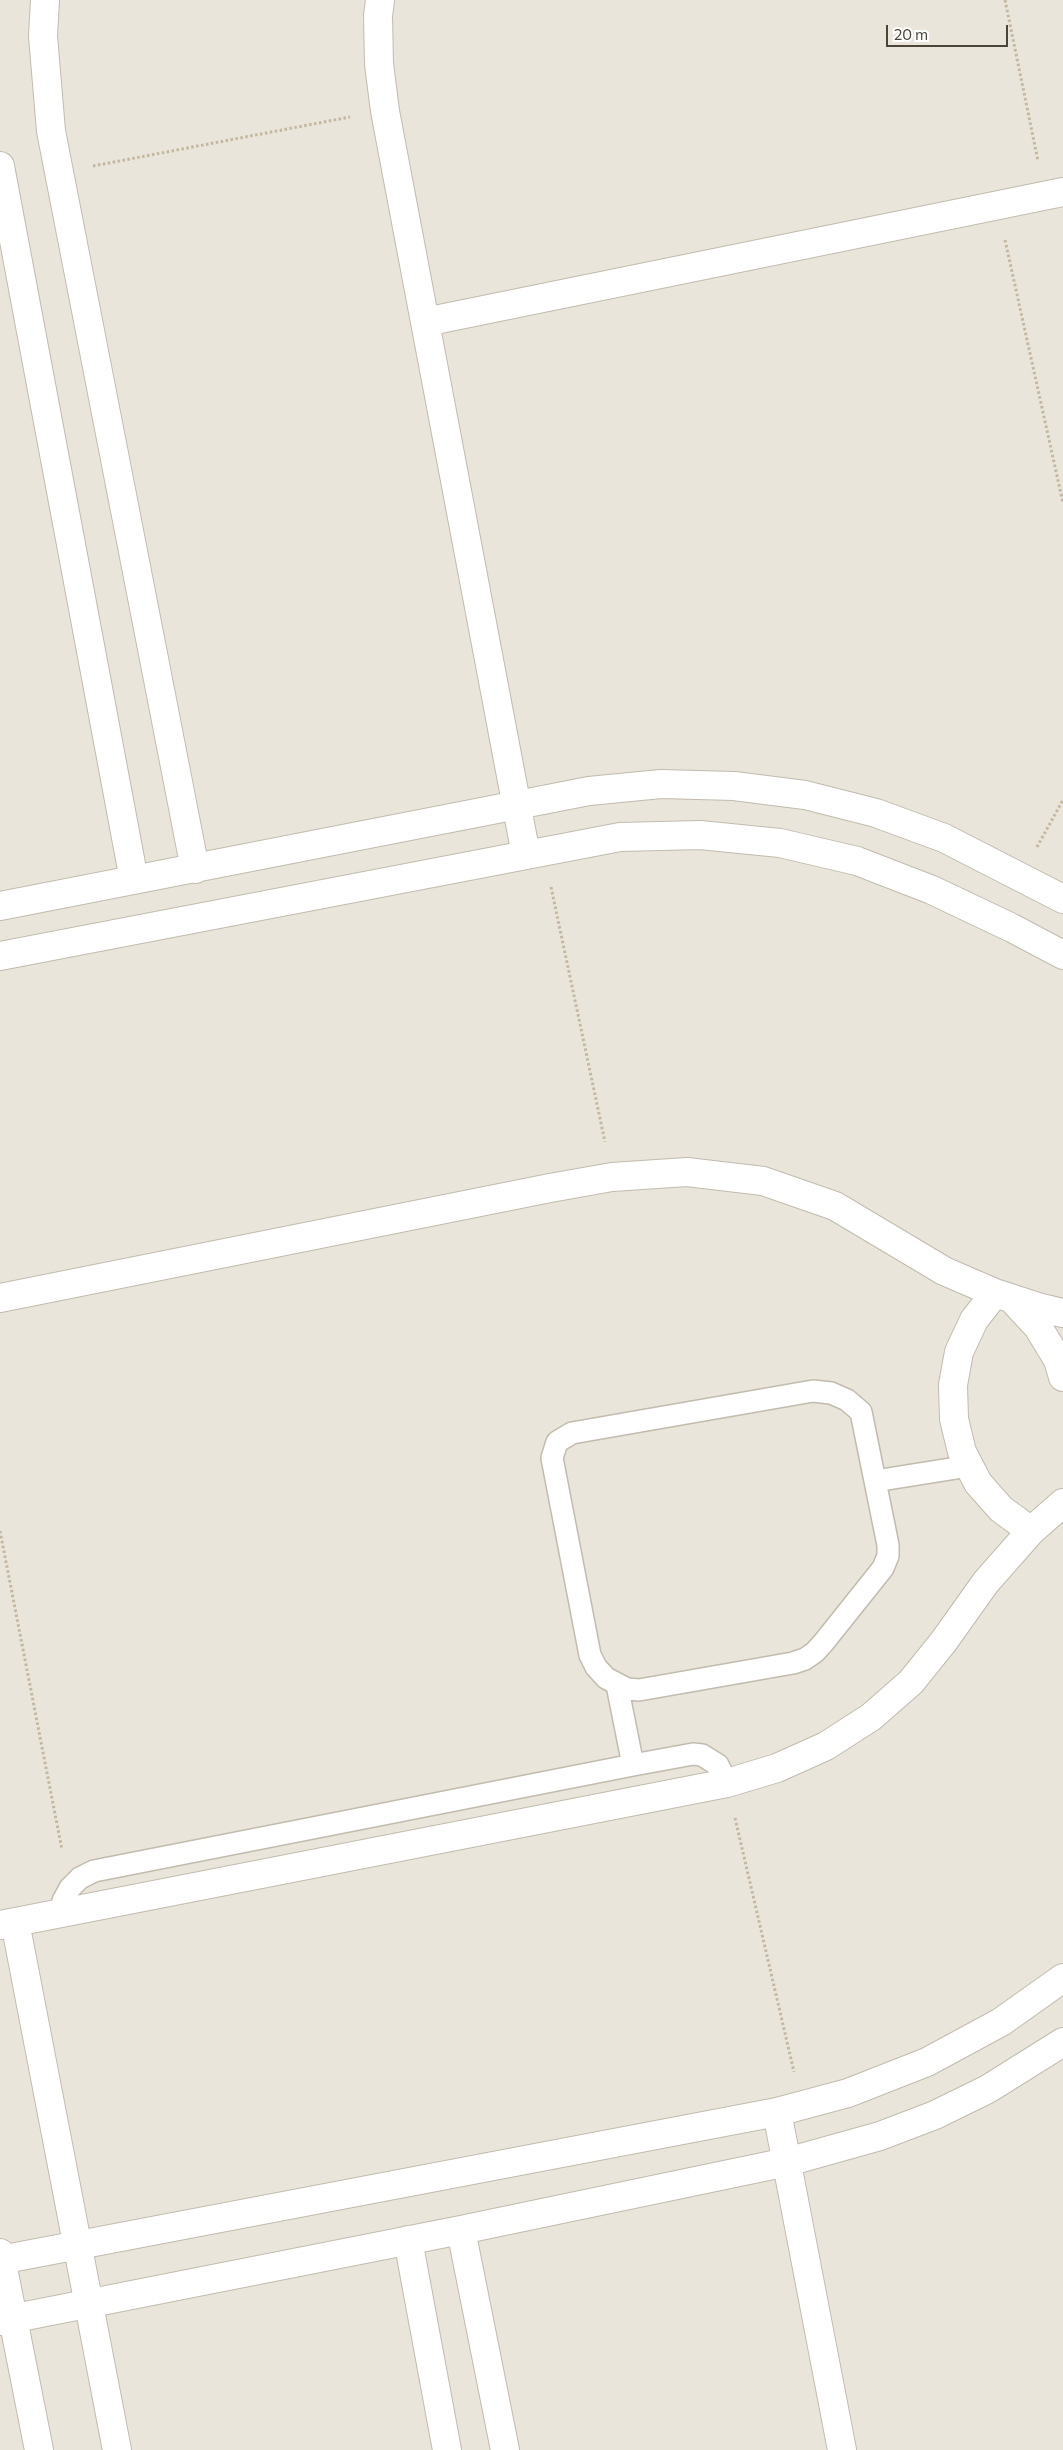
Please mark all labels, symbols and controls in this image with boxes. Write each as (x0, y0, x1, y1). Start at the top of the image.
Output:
scale bar (888, 15, 1010, 47)
text: 20 m (894, 25, 928, 43)

